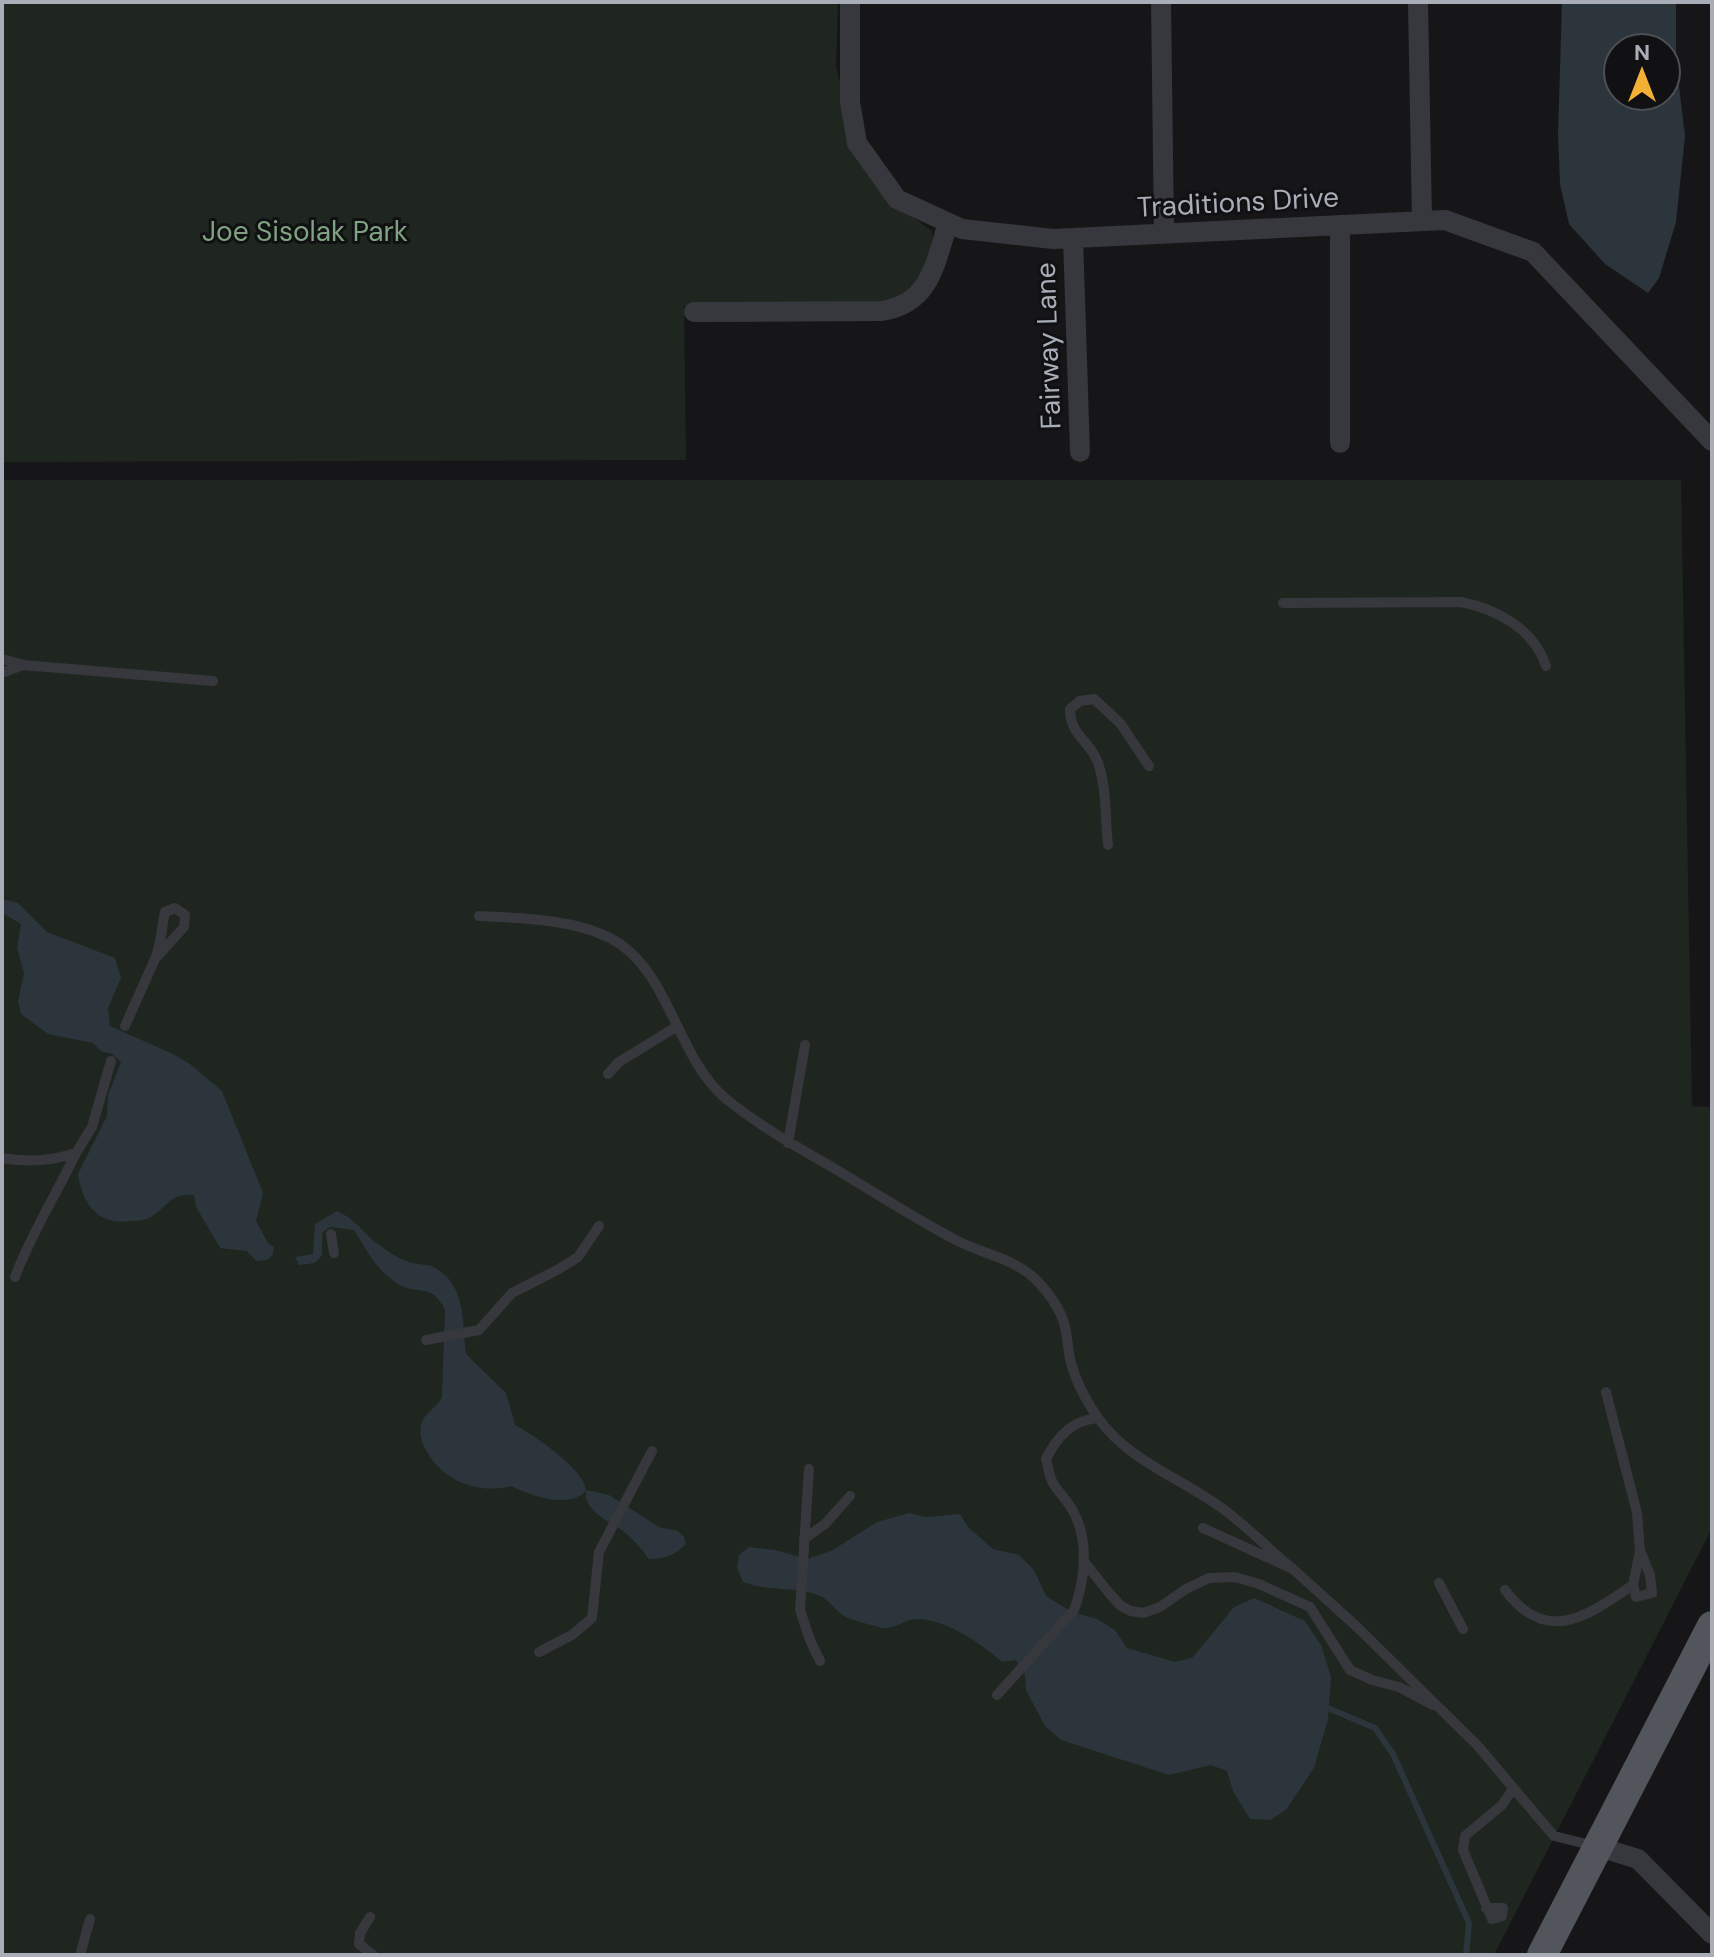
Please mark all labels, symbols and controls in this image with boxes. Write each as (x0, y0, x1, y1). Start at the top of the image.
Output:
north arrow (1602, 32, 1682, 112)
text: N (1634, 38, 1650, 67)
street label: Traditions Drive (1136, 178, 1340, 226)
park label: Joe Sisolak Park (202, 213, 408, 250)
street label: Fairway Lane (1027, 262, 1069, 430)

